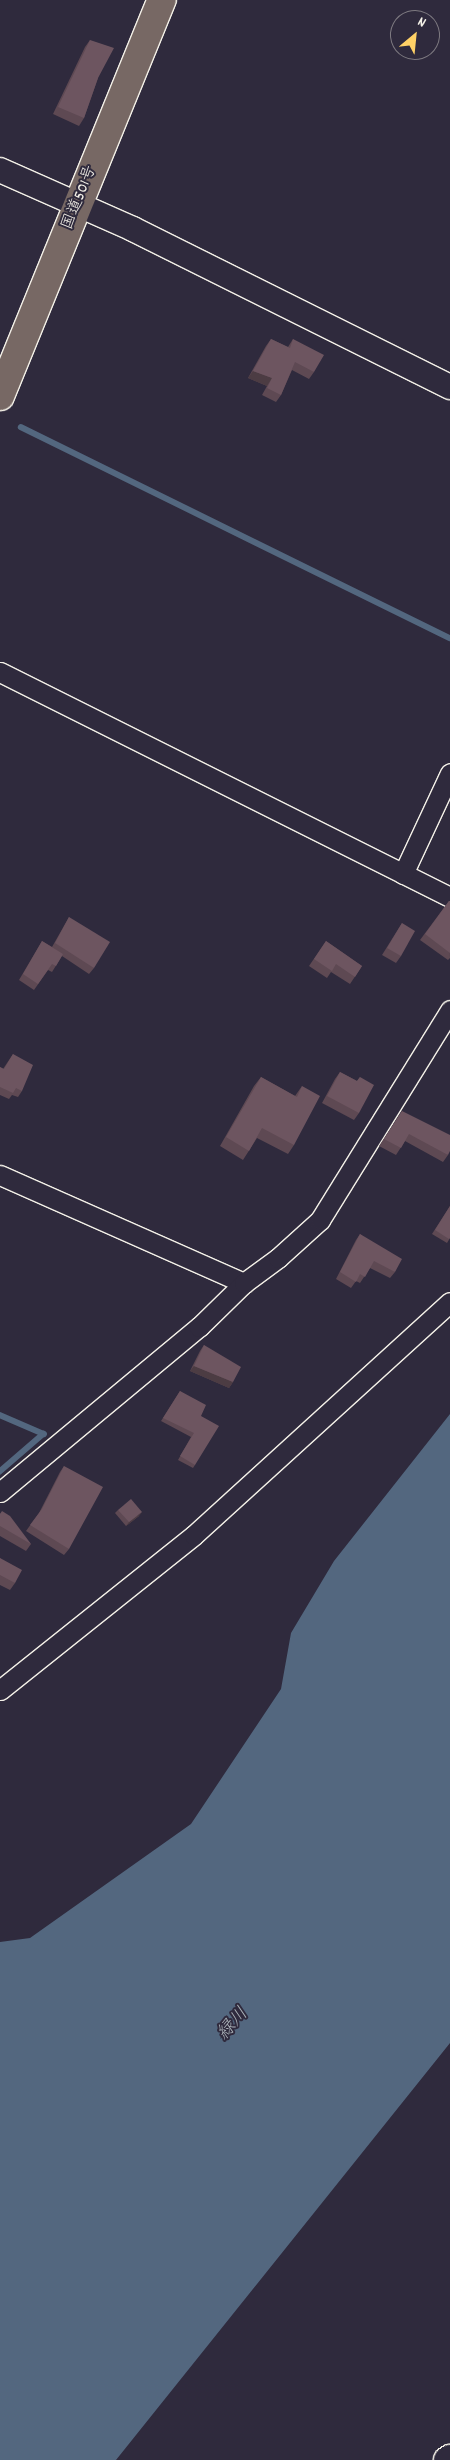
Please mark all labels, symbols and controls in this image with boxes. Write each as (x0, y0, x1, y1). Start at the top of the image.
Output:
north arrow (390, 10, 440, 60)
text: N (414, 12, 429, 33)
street label: 国道501号 (58, 163, 102, 233)
water label: 緑川 (214, 2004, 254, 2046)

